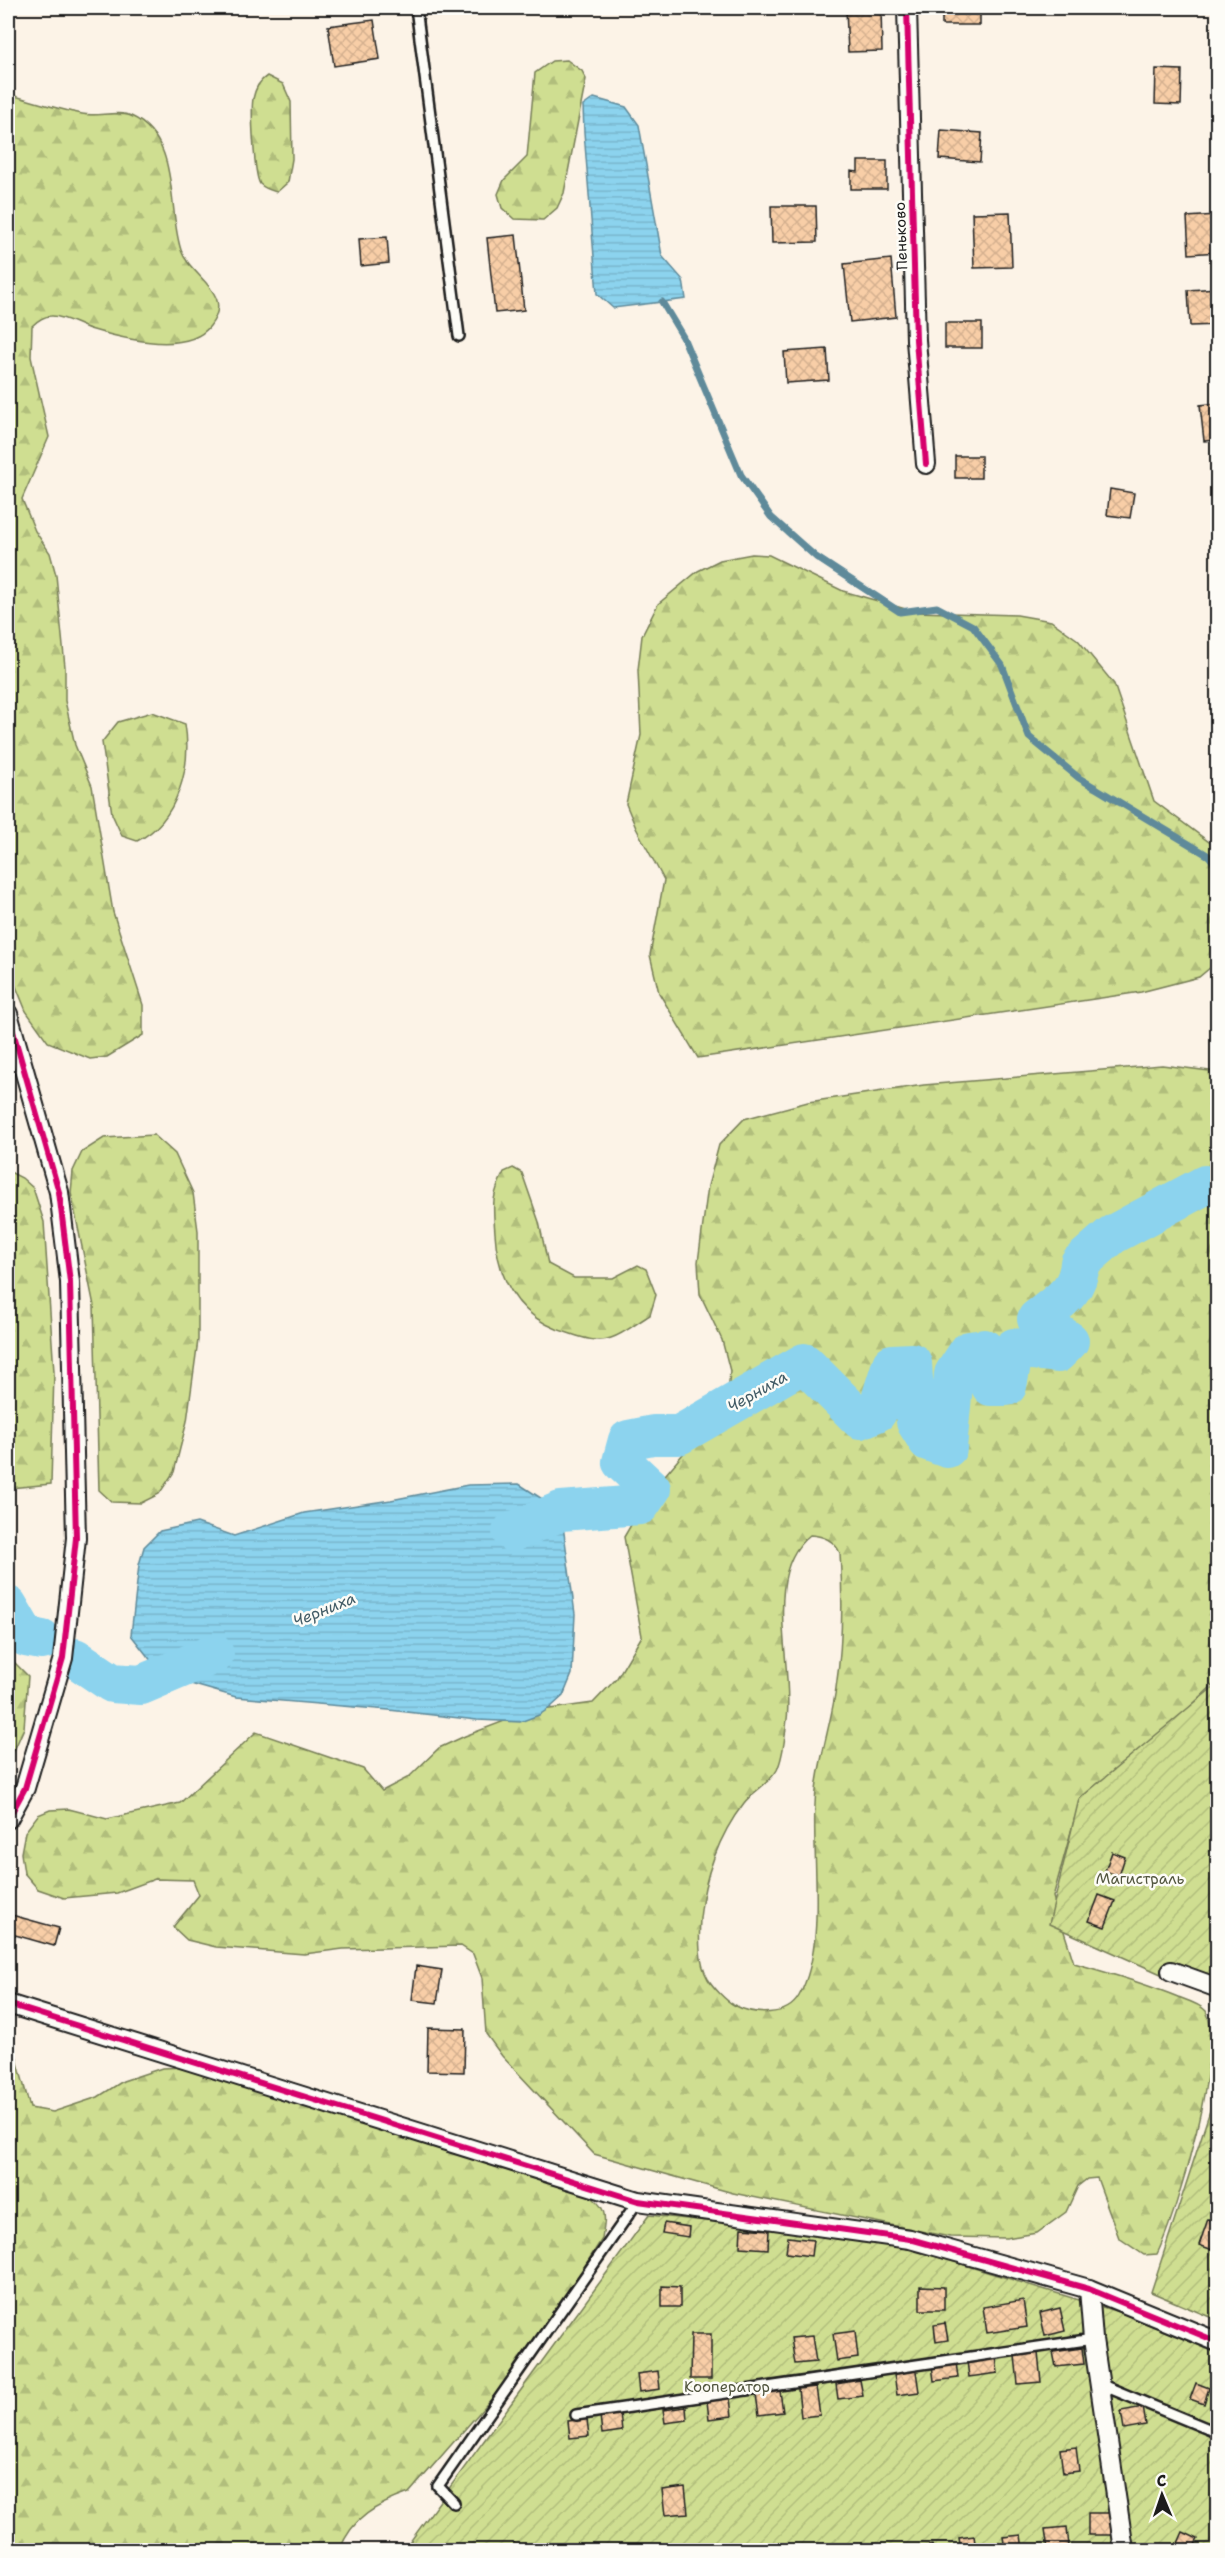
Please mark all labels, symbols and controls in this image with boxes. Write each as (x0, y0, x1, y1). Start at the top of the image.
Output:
street label: Пеньково (890, 201, 912, 271)
water label: Черниха (723, 1366, 791, 1417)
water label: Черниха (290, 1587, 359, 1632)
park label: Магистраль (1096, 1869, 1185, 1889)
park label: Кооператор (684, 2377, 770, 2397)
north arrow (1132, 2465, 1192, 2525)
text: С (1156, 2470, 1167, 2491)

